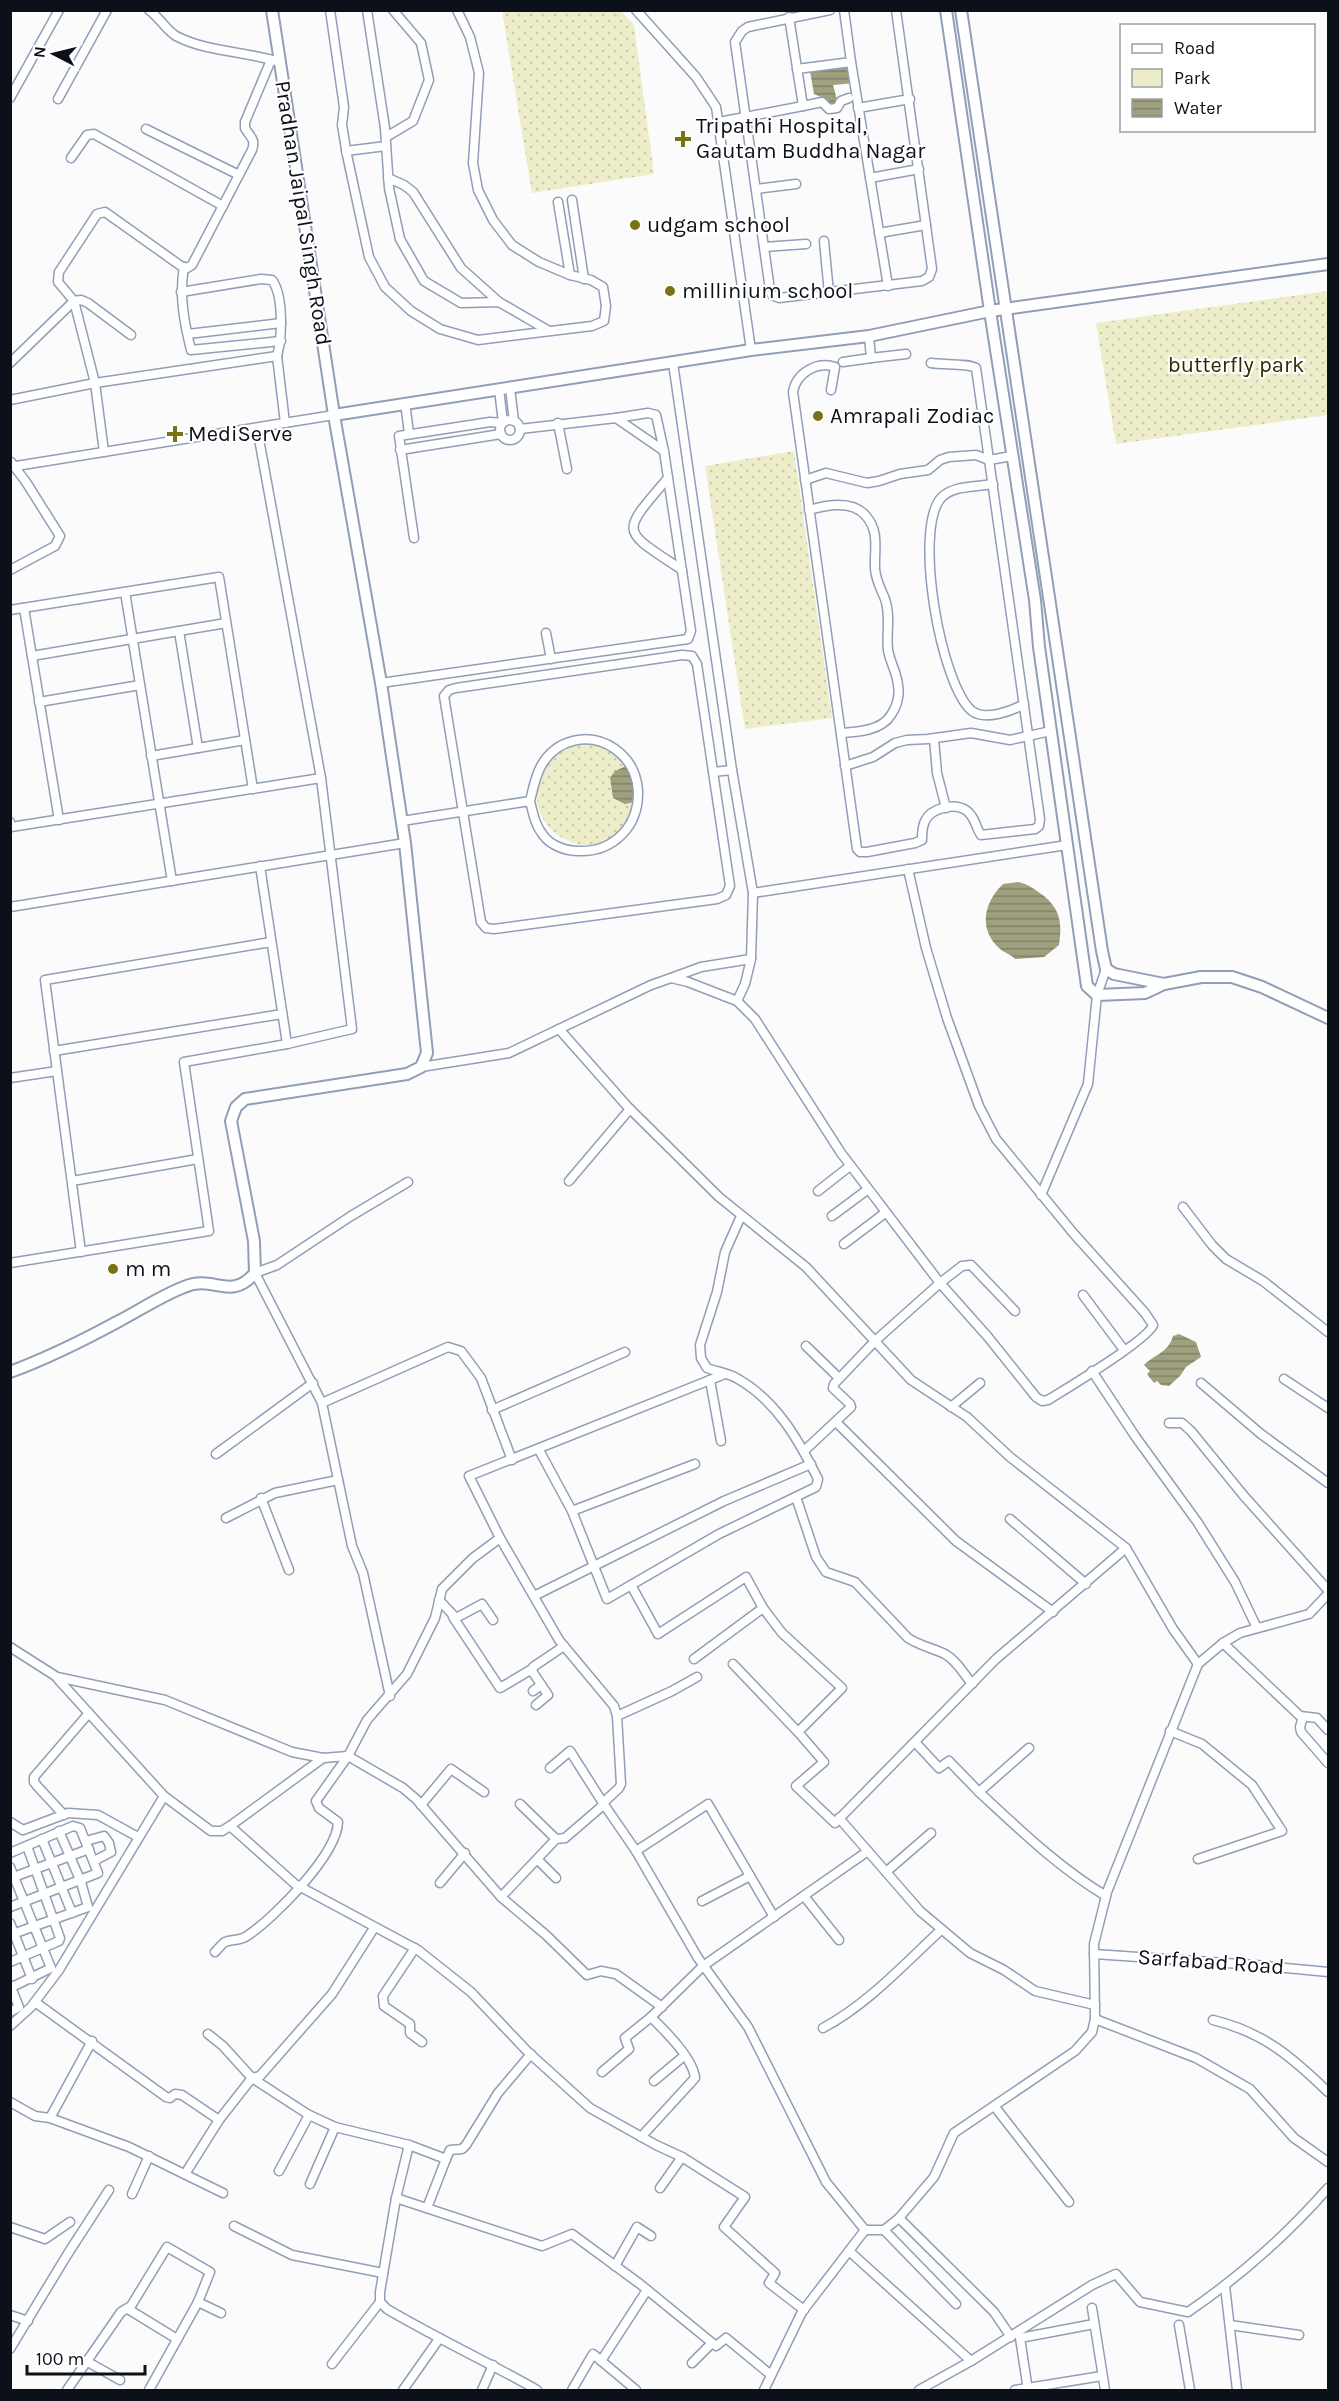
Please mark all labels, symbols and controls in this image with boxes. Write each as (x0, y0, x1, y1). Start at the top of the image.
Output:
north arrow (24, 24, 84, 84)
legend (1120, 24, 1315, 132)
text: Road (1174, 37, 1215, 59)
text: N (29, 45, 50, 59)
text: Park (1174, 67, 1211, 89)
street label: Pradhan Jaipal Singh Road (269, 79, 337, 347)
text: Water (1174, 97, 1222, 119)
place label: Tripathi Hospital, Gautam Buddha Nagar (696, 113, 925, 164)
marker: Tripathi Hospital, Gautam Buddha Nagar (674, 130, 692, 148)
place label: udgam school (647, 212, 790, 238)
marker: udgam school (628, 218, 642, 232)
place label: millinium school (682, 278, 853, 304)
marker: millinium school (663, 284, 677, 298)
park label: butterfly park (1168, 352, 1304, 378)
place label: Amrapali Zodiac (830, 403, 994, 429)
marker: Amrapali Zodiac (811, 409, 825, 423)
place label: MediServe (188, 421, 292, 447)
marker: MediServe (166, 425, 184, 443)
place label: m m (125, 1256, 171, 1282)
marker: m m (106, 1262, 120, 1276)
street label: Sarfabad Road (1137, 1944, 1285, 1980)
scale bar (27, 2338, 146, 2376)
text: 100 m (36, 2348, 84, 2370)

